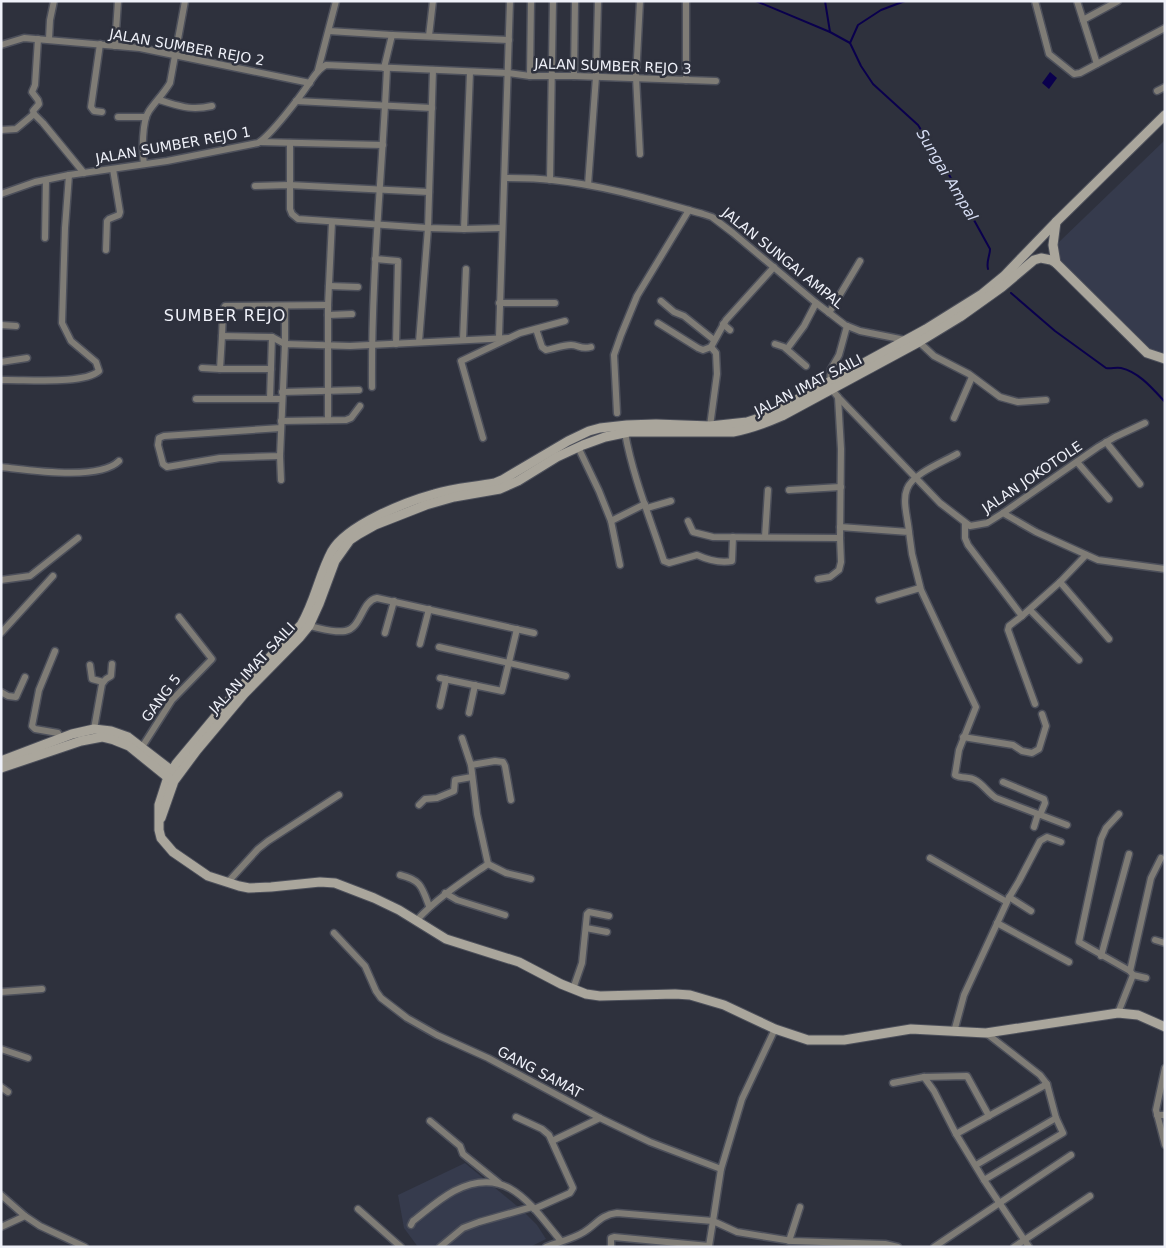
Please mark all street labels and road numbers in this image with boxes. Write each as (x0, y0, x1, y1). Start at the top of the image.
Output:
street label: JALAN SUMBER REJO 2 (107, 25, 266, 69)
street label: JALAN SUMBER REJO 3 (533, 55, 692, 77)
street label: JALAN SUMBER REJO 1 (93, 123, 252, 167)
street label: JALAN SUNGAI AMPAL (718, 204, 847, 312)
street label: JALAN IMAT SAILI (751, 351, 864, 419)
street label: JALAN JOKOTOLE (978, 438, 1085, 517)
street label: JALAN IMAT SAILI (205, 619, 298, 718)
street label: GANG 5 (138, 671, 184, 725)
street label: GANG SAMAT (495, 1043, 586, 1101)

